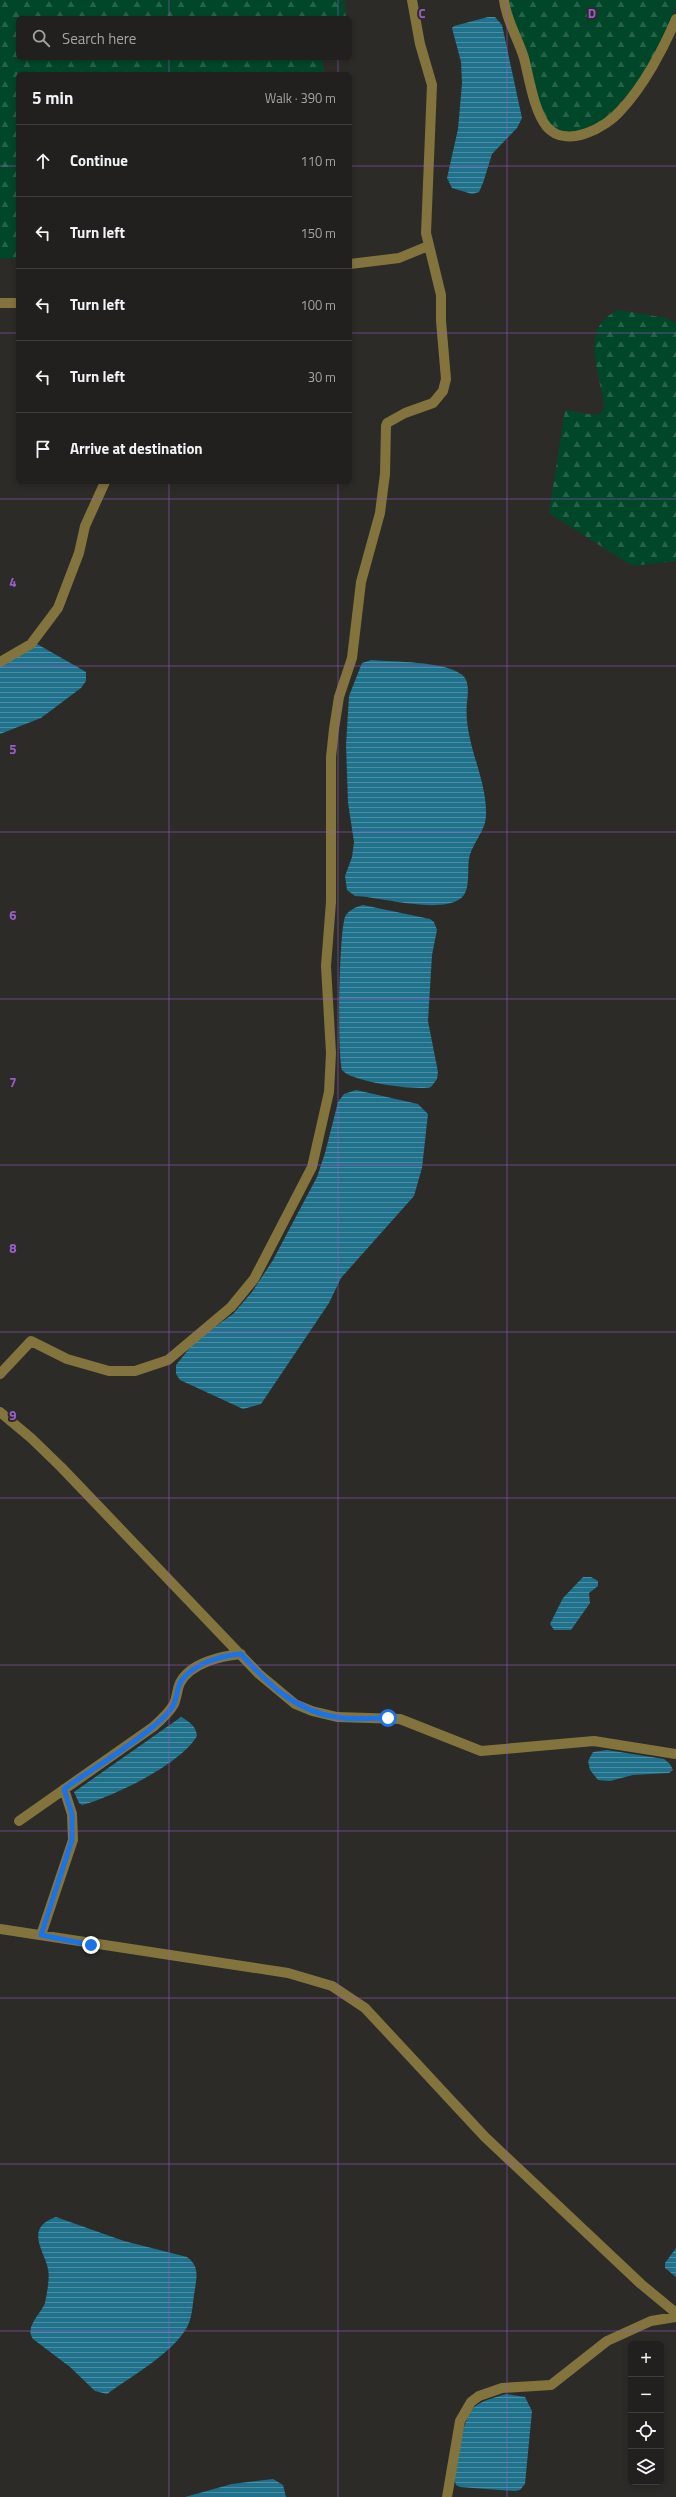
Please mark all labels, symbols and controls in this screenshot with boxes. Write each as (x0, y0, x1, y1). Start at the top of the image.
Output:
text: C (418, 3, 426, 23)
text: D (588, 3, 596, 23)
search box (16, 16, 352, 60)
icon: search (30, 27, 52, 49)
text: Search here (62, 27, 136, 50)
text: 5 min (32, 85, 73, 111)
text: Walk · 390 m (265, 88, 336, 108)
text: Continue (70, 149, 128, 172)
icon: ahead (32, 150, 54, 172)
text: 110 m (300, 151, 336, 171)
text: Turn left (70, 221, 125, 244)
icon: left (32, 222, 54, 244)
text: 150 m (300, 223, 336, 243)
text: Turn left (70, 293, 125, 316)
icon: left (32, 294, 54, 316)
text: 100 m (300, 295, 336, 315)
text: Turn left (70, 365, 125, 388)
icon: left (32, 366, 54, 388)
text: 30 m (308, 367, 336, 387)
text: Arrive at destination (70, 437, 203, 460)
icon: arrive (32, 438, 54, 460)
text: 4 (9, 572, 17, 592)
text: 5 (9, 739, 17, 759)
text: 6 (9, 905, 17, 925)
text: 7 (9, 1072, 17, 1092)
text: 8 (9, 1238, 17, 1258)
text: 9 (9, 1405, 17, 1425)
route start (379, 1709, 397, 1727)
route end (82, 1936, 100, 1954)
map controls (628, 2341, 664, 2485)
button: + (628, 2341, 664, 2377)
button: − (628, 2377, 664, 2413)
button: locate (628, 2413, 664, 2449)
button: layers (628, 2449, 664, 2485)

